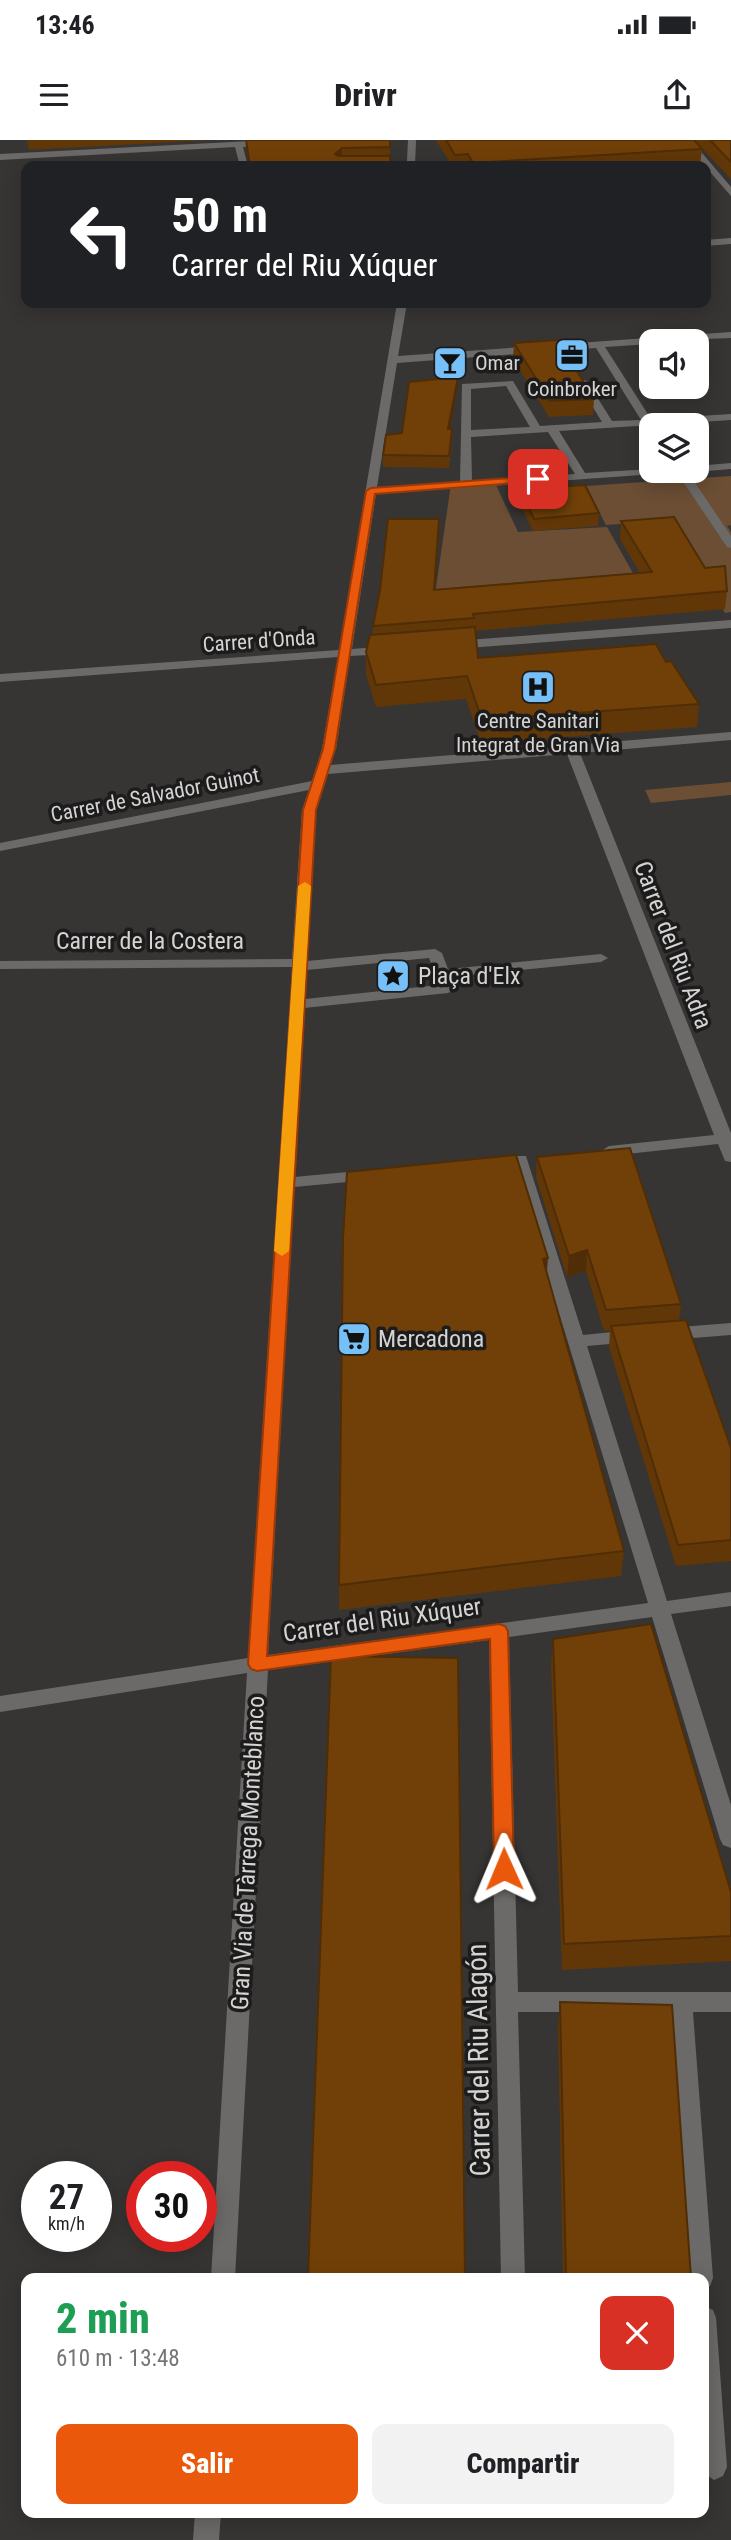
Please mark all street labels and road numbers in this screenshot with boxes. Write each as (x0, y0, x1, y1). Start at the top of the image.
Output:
street label: Carrer d'Onda (202, 625, 316, 657)
street label: Carrer de Salvador Guinot (49, 763, 261, 827)
street label: Carrer del Riu Adra (628, 857, 718, 1033)
street label: Carrer de la Costera (56, 927, 244, 955)
street label: Carrer del Riu Xúquer (281, 1592, 483, 1648)
street label: Gran Via de Tàrrega Monteblanco (226, 1695, 270, 2011)
street label: Carrer del Riu Alagón (460, 1943, 497, 2177)

